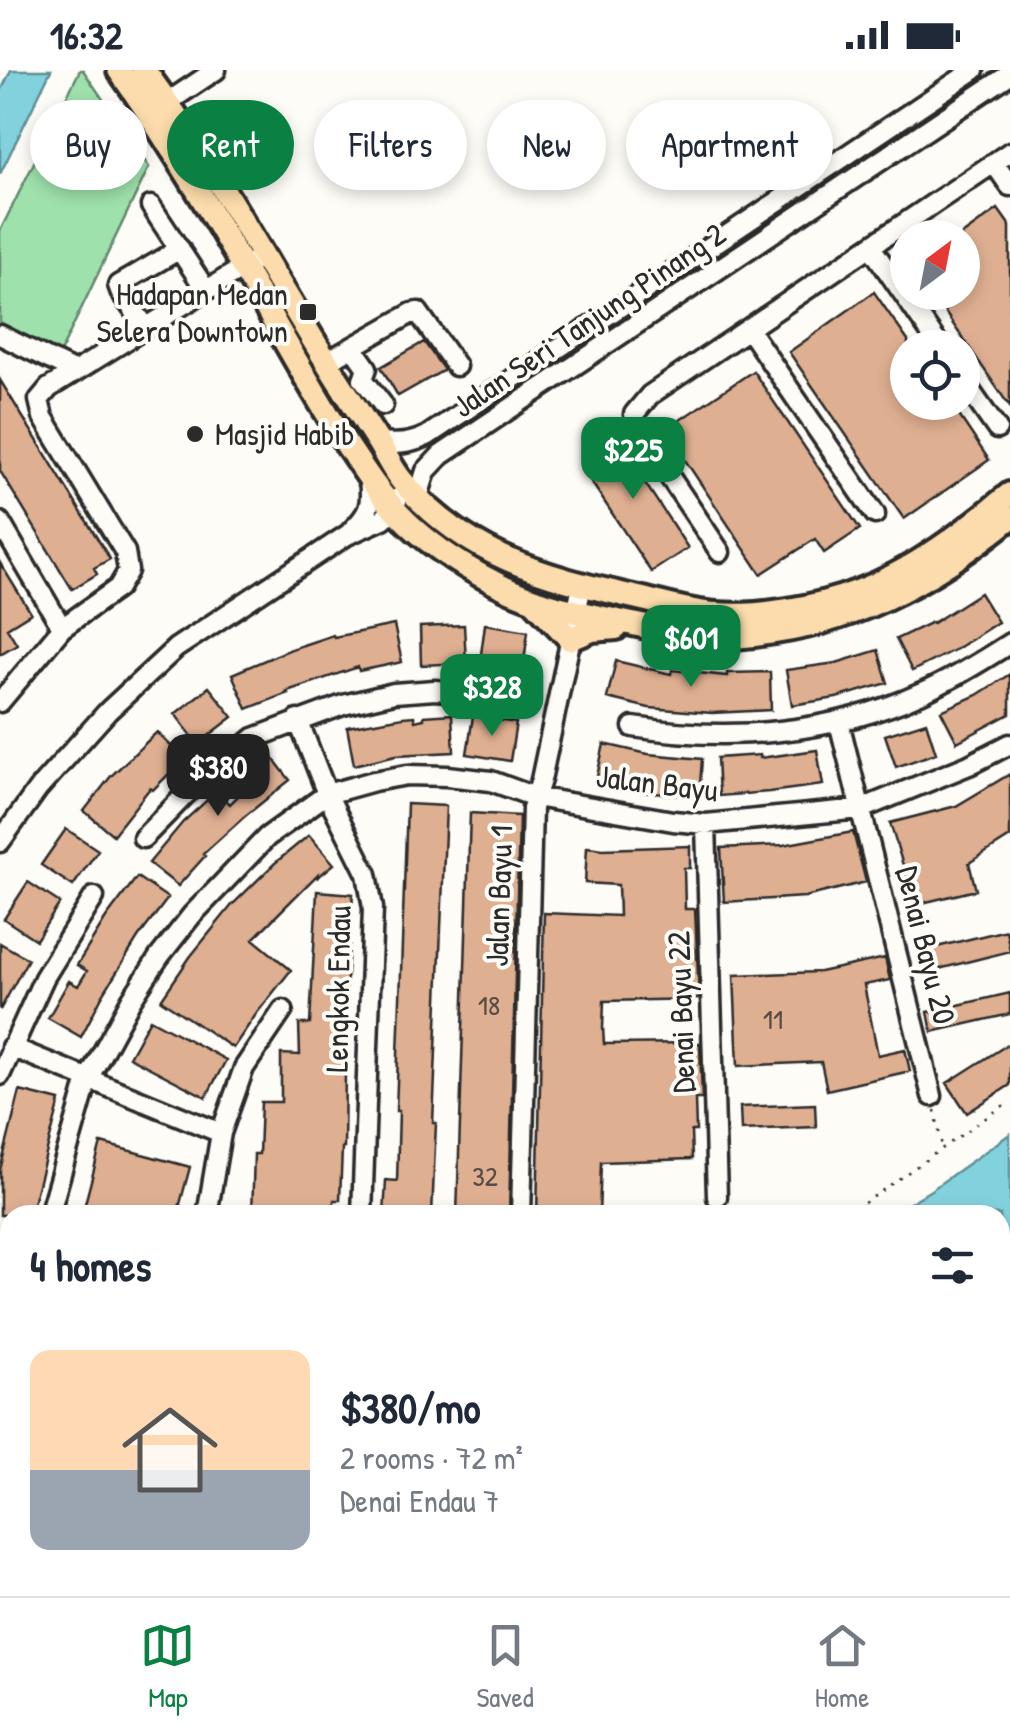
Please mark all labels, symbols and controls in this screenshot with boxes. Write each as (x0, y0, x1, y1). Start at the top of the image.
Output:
text: 16:32 (50, 9, 123, 61)
chip: Buy (30, 100, 147, 190)
chip: Rent (167, 100, 294, 190)
chip: Filters (314, 100, 467, 190)
chip: New (487, 100, 606, 190)
chip: Apartment (626, 100, 833, 190)
street label: Jalan Seri Tanjung Pinang 2 (444, 212, 734, 427)
north arrow (890, 220, 980, 310)
map controls (890, 220, 980, 420)
place label: Hadapan Medan Selera Downtown (97, 272, 288, 352)
marker: Hadapan Medan Selera Downtown (297, 301, 319, 323)
button: locate (890, 330, 980, 420)
place label: Masjid Habib (215, 412, 355, 455)
pin: $225 (574, 417, 692, 502)
marker: Masjid Habib (184, 423, 206, 445)
text: $225 (603, 428, 663, 471)
pin: $601 (632, 605, 750, 690)
text: $601 (664, 616, 718, 659)
pin: $328 (433, 654, 551, 739)
text: $328 (462, 665, 522, 708)
pin: $380 (159, 734, 277, 819)
text: $380 (189, 745, 247, 788)
street label: Jalan Bayu (594, 754, 721, 811)
street label: Jalan Bayu 1 (475, 825, 522, 967)
street label: Denai Bayu 20 (886, 861, 967, 1028)
street label: Lengkok Endau (315, 905, 360, 1073)
street label: Denai Bayu 22 (656, 930, 705, 1094)
house number: 18 (478, 986, 500, 1024)
house number: 11 (763, 1000, 783, 1038)
house number: 32 (472, 1157, 498, 1195)
text: 4 homes (30, 1237, 151, 1294)
icon: filters (925, 1238, 980, 1293)
text: $380/mo (340, 1379, 480, 1436)
icon: home (110, 1390, 230, 1510)
text: 2 rooms · 72 m² (340, 1436, 523, 1479)
text: Denai Endau 7 (340, 1479, 499, 1522)
tab: Map (140, 1618, 195, 1716)
tab: Saved (476, 1618, 534, 1716)
tab: Home (815, 1618, 870, 1716)

